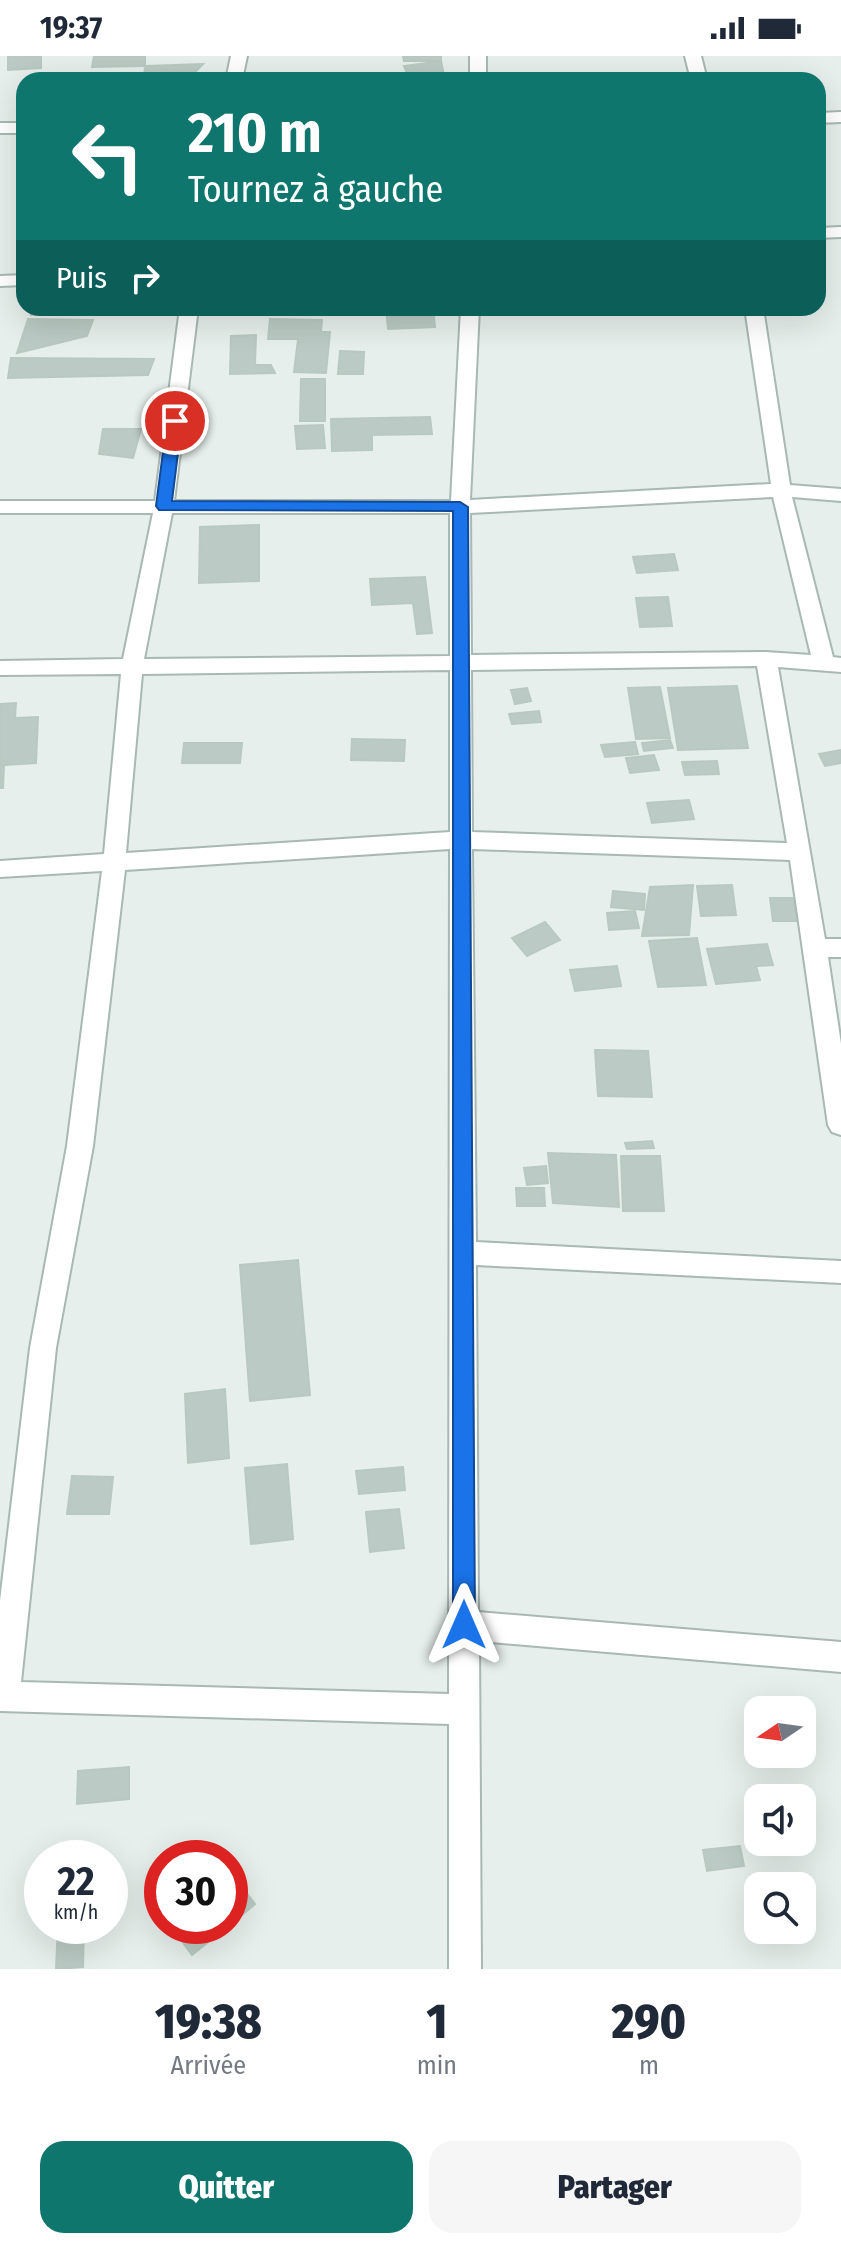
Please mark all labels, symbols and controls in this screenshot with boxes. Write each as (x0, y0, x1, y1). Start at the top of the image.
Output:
text: 19:37 (40, 10, 102, 46)
text: 210 m (188, 100, 322, 167)
icon: left (56, 104, 160, 208)
text: Tournez à gauche (188, 168, 443, 212)
icon: right (123, 256, 167, 300)
text: Puis (56, 260, 107, 296)
pin (141, 387, 209, 455)
icon: arrive (153, 399, 197, 443)
position arrow (422, 1583, 506, 1667)
north arrow (744, 1696, 816, 1768)
map controls (744, 1696, 816, 1944)
button: sound (744, 1784, 816, 1856)
speed limit sign: 30 (144, 1840, 248, 1944)
text: 22 (57, 1858, 95, 1906)
button: search (744, 1872, 816, 1944)
text: km/h (54, 1900, 98, 1924)
text: 19:38 (155, 1993, 262, 2051)
text: 1 (426, 1993, 447, 2051)
text: 290 (612, 1993, 686, 2051)
text: Arrivée (171, 2050, 246, 2081)
text: min (417, 2050, 457, 2081)
text: m (639, 2050, 659, 2081)
button: Quitter (40, 2141, 413, 2233)
button: Partager (429, 2141, 801, 2233)

